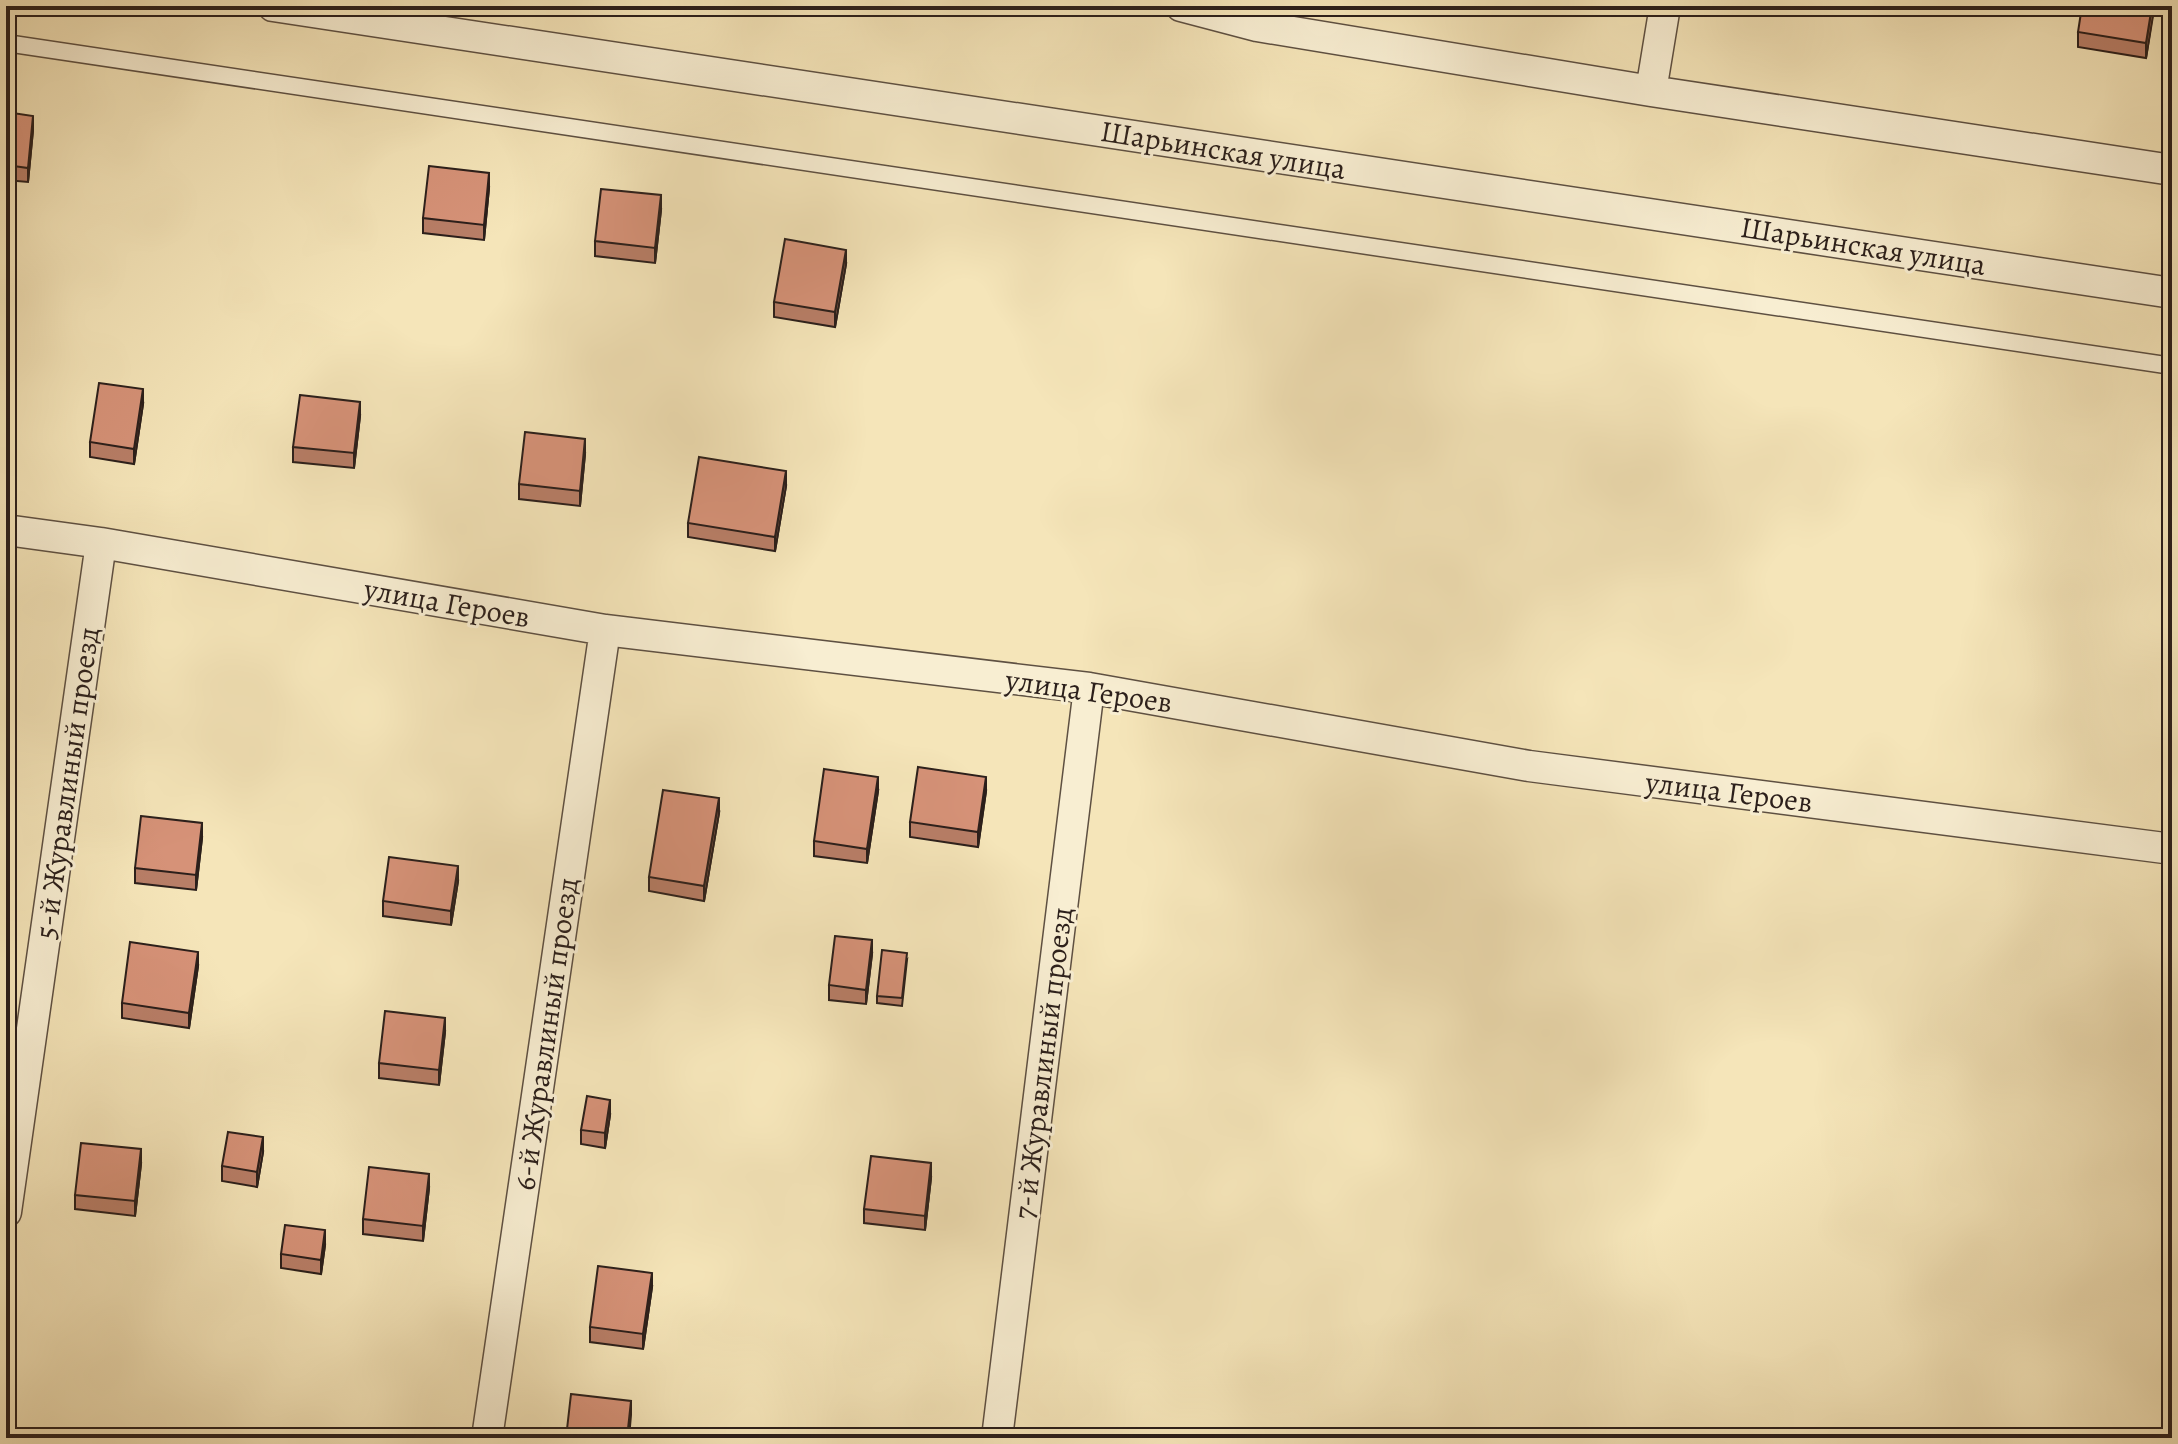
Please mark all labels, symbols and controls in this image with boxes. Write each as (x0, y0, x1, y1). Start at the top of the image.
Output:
street label: Шарьинская улица (1097, 111, 1349, 189)
street label: Шарьинская улица (1737, 207, 1989, 285)
street label: улица Героев (360, 569, 533, 637)
street label: 5-й Журавлиный проезд (25, 624, 109, 942)
street label: улица Героев (1002, 659, 1175, 722)
street label: улица Героев (1642, 762, 1815, 822)
street label: 6-й Журавлиный проезд (504, 875, 588, 1193)
street label: 7-й Журавлиный проезд (1004, 905, 1082, 1221)

